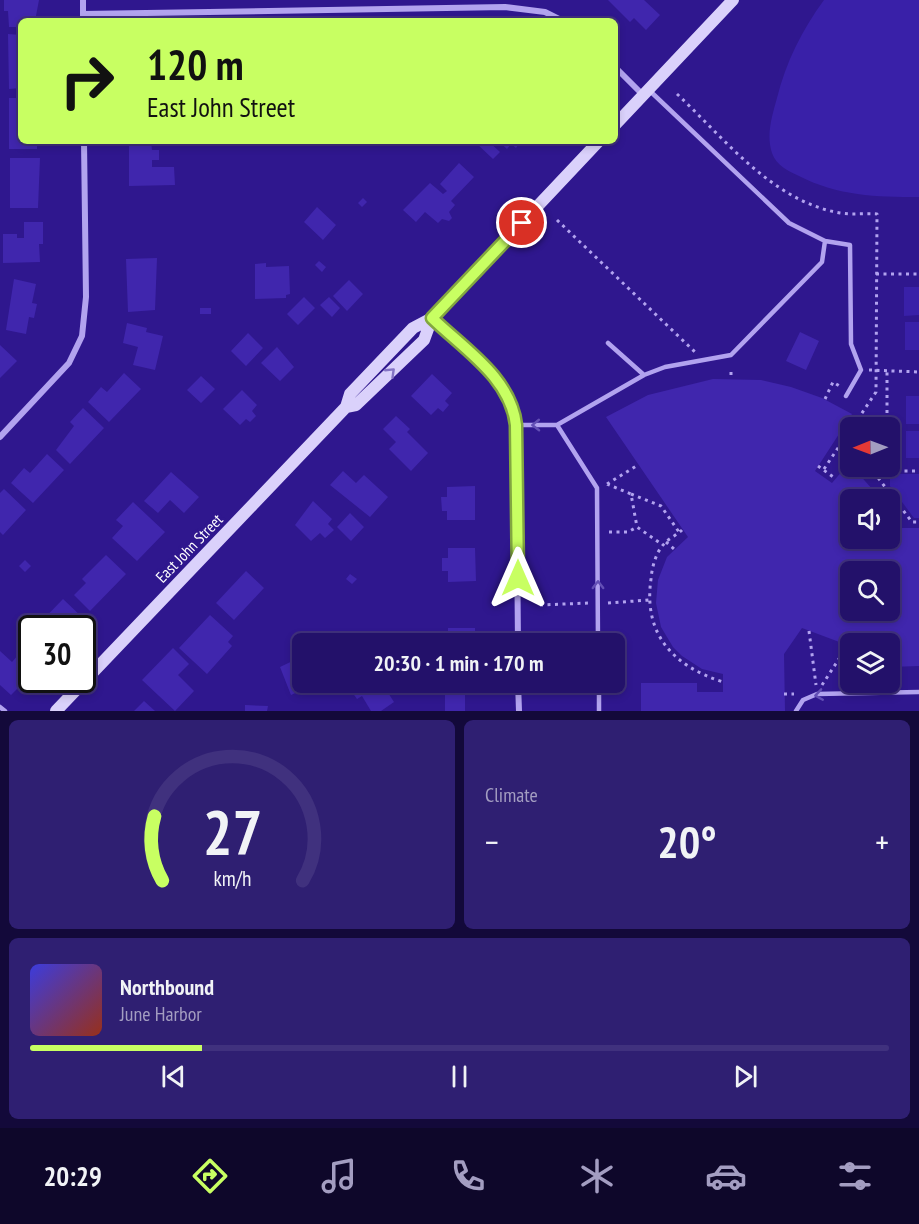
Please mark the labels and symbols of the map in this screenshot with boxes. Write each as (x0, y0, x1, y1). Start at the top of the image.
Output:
pin (496, 197, 547, 248)
one-way arrow (384, 368, 395, 379)
north arrow (840, 417, 900, 477)
one-way arrow (532, 418, 541, 431)
street label: East John Street (151, 509, 227, 587)
position arrow (486, 546, 550, 610)
one-way arrow (592, 581, 604, 590)
speed limit sign: 30 (18, 615, 96, 693)
one-way arrow (814, 688, 824, 701)

